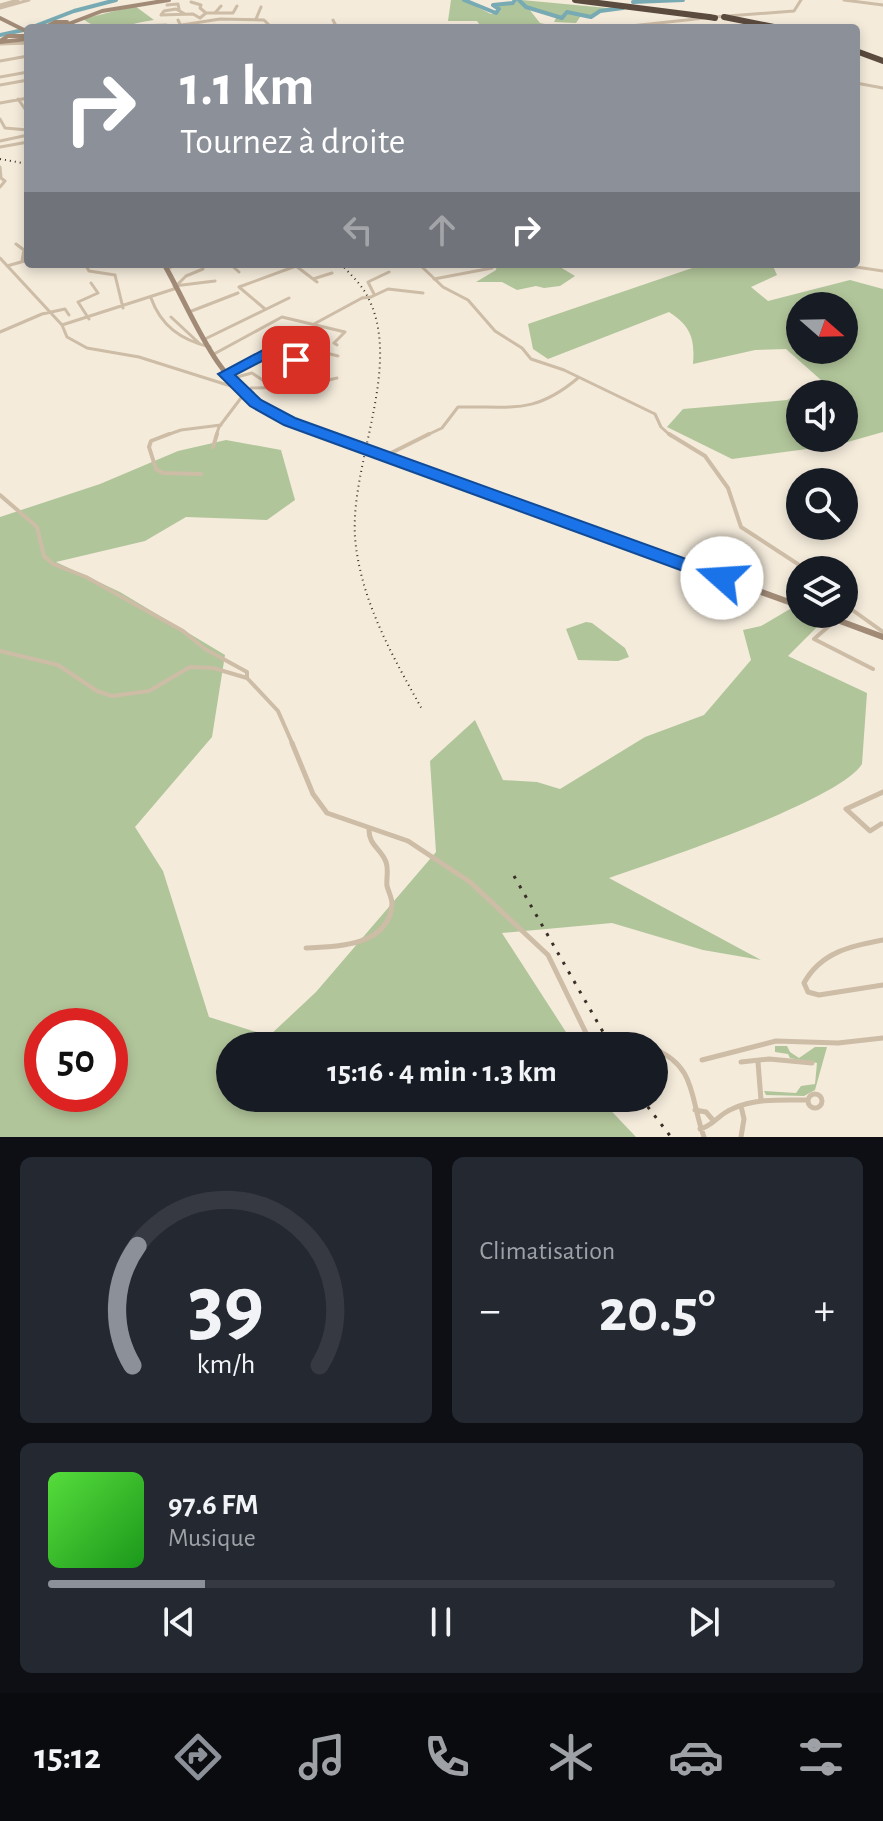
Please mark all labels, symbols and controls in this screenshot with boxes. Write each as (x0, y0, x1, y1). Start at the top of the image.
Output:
icon: right (48, 56, 152, 160)
text: 1.1 km (180, 59, 315, 115)
text: Tournez à droite (180, 124, 405, 160)
icon: left (336, 208, 380, 252)
icon: ahead (420, 208, 464, 252)
icon: right (504, 208, 548, 252)
north arrow (786, 292, 858, 364)
map controls (786, 292, 858, 628)
pin (262, 326, 330, 394)
icon: arrive (274, 338, 318, 382)
button: sound (786, 380, 858, 452)
button: search (786, 468, 858, 540)
position arrow (680, 536, 764, 620)
button: layers (786, 556, 858, 628)
speed limit sign: 50 (24, 1008, 128, 1112)
text: 15:16 · 4 min · 1.3 km (327, 1057, 557, 1087)
text: Climatisation (480, 1238, 615, 1264)
text: 39 (188, 1265, 264, 1349)
text: 20.5° (599, 1282, 716, 1342)
text: − (480, 1289, 501, 1333)
text: + (814, 1289, 835, 1333)
text: km/h (196, 1350, 255, 1379)
text: 97.6 FM (168, 1490, 259, 1520)
text: Musique (168, 1525, 256, 1551)
icon: previous (157, 1600, 201, 1644)
icon: pause (419, 1600, 463, 1644)
icon: next (682, 1600, 726, 1644)
icon: directions (170, 1729, 226, 1785)
icon: music (294, 1729, 350, 1785)
icon: phone (419, 1729, 475, 1785)
icon: climate (543, 1729, 599, 1785)
icon: car (668, 1729, 724, 1785)
icon: filters (793, 1729, 849, 1785)
text: 15:12 (34, 1739, 101, 1775)

